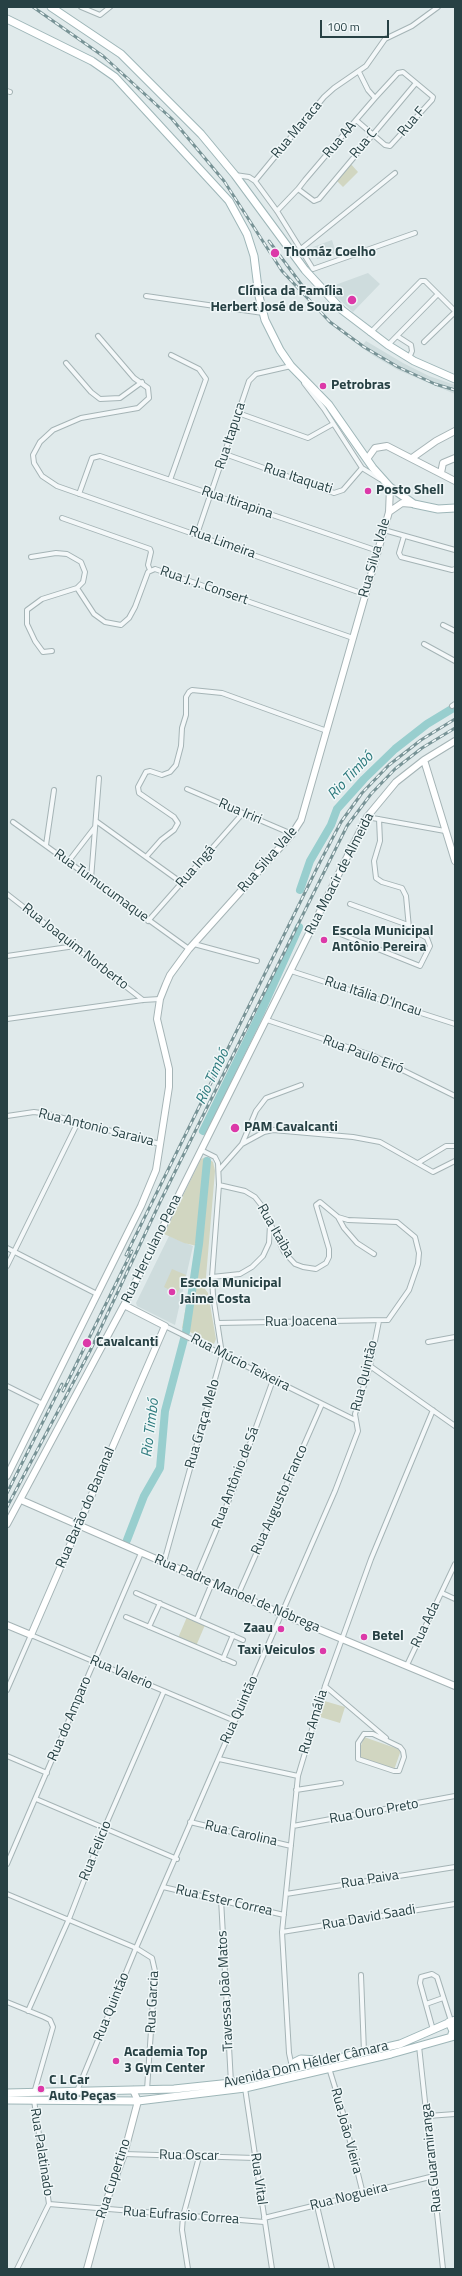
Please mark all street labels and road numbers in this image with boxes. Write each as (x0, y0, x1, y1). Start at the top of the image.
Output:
street label: Rua Maraca (268, 98, 326, 162)
street label: Rua F (395, 104, 429, 140)
street label: Rua AA (320, 118, 360, 162)
street label: Rua C (347, 126, 381, 162)
street label: Rua Itapuca (212, 400, 250, 472)
street label: Rua Itaquati (262, 460, 334, 498)
street label: Rua Itirapina (199, 483, 275, 523)
street label: Rua Silva Vale (356, 516, 394, 600)
street label: Rua Limeira (186, 523, 258, 563)
street label: Rua J. J. Consert (158, 563, 250, 609)
street label: Rua Iriri (216, 795, 264, 829)
street label: Rua Moacir de Almeida (302, 810, 378, 938)
street label: Rua Silva Vale (235, 824, 301, 896)
street label: Rua Ingá (173, 842, 219, 892)
street label: Rua Tumucumaque (50, 846, 152, 926)
street label: Rua Joaquim Norberto (18, 900, 132, 994)
street label: Rua Itália D'Incau (322, 973, 424, 1021)
street label: Rua Paulo Eiró (320, 1032, 406, 1078)
street label: Rua Antonio Saraiva (37, 1106, 155, 1150)
street label: Rua Herculano Pena (118, 1192, 186, 1306)
street label: Rua Itaiba (253, 1201, 297, 1261)
street label: Rua Joacena (265, 1313, 337, 1331)
street label: Rua Múcio Teixeira (187, 1331, 293, 1395)
street label: Rua Quintão (348, 1339, 382, 1413)
street label: Rua Graça Melo (182, 1377, 224, 1471)
street label: Rua Antônio de Sá (209, 1425, 263, 1531)
street label: Rua Augusto Franco (248, 1443, 312, 1557)
street label: Rua Barão do Bananal (53, 1445, 119, 1571)
street label: Rua Padre Manoel de Nóbrega (152, 1551, 322, 1637)
street label: Rua Ada (408, 1599, 444, 1651)
street label: Rua Valerio (87, 1652, 155, 1694)
street label: Rua Quintão (218, 1673, 262, 1747)
street label: Rua do Amparo (45, 1674, 95, 1764)
street label: Rua Amália (296, 1688, 332, 1756)
street label: Rua Ouro Preto (328, 1796, 420, 1828)
street label: Rua Carolina (203, 1818, 279, 1850)
street label: Rua Felicio (76, 1819, 116, 1883)
street label: Rua Paiva (340, 1867, 400, 1893)
street label: Rua Ester Correa (174, 1882, 274, 1920)
street label: Rua David Saadi (321, 1902, 417, 1934)
street label: Travessa João Matos (214, 1930, 238, 2052)
street label: Rua Quintão (91, 1970, 133, 2044)
street label: Rua Garcia (143, 1970, 163, 2034)
street label: Avenida Dom Hélder Câmara (222, 2038, 390, 2092)
street label: Rua João Vieira (326, 2086, 366, 2176)
street label: Rua Guaramiranga (418, 2103, 446, 2213)
street label: Rua Palatinado (26, 2107, 56, 2197)
street label: Rua Cupertino (93, 2137, 135, 2221)
street label: Rua Oscar (159, 2147, 219, 2165)
street label: Rua Vital (246, 2152, 270, 2206)
street label: Rua Nogueira (308, 2179, 390, 2215)
street label: Rua Eufrasio Correa (122, 2204, 240, 2228)

